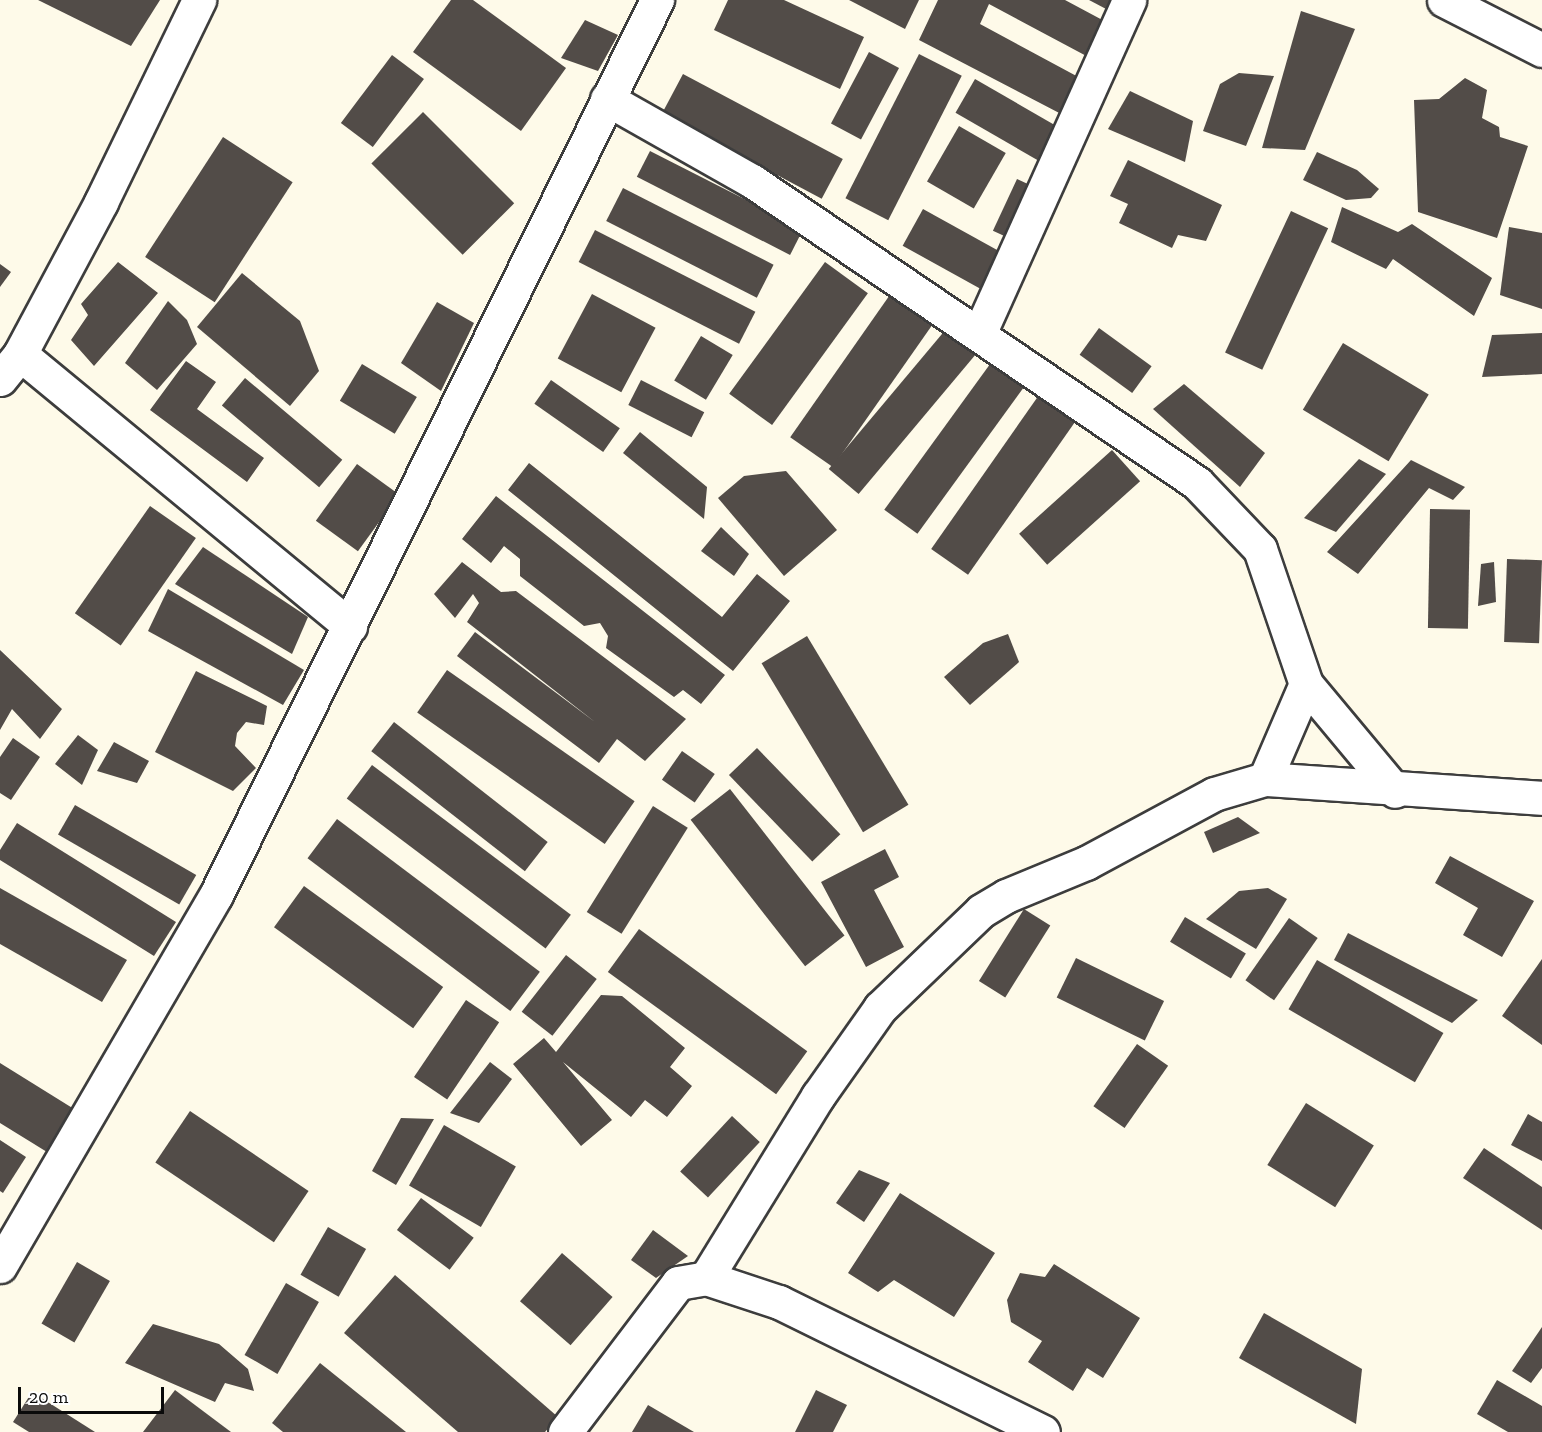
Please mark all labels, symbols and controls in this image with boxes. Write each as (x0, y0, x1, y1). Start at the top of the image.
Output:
scale bar (21, 1375, 166, 1413)
text: 20 m (29, 1386, 68, 1408)

